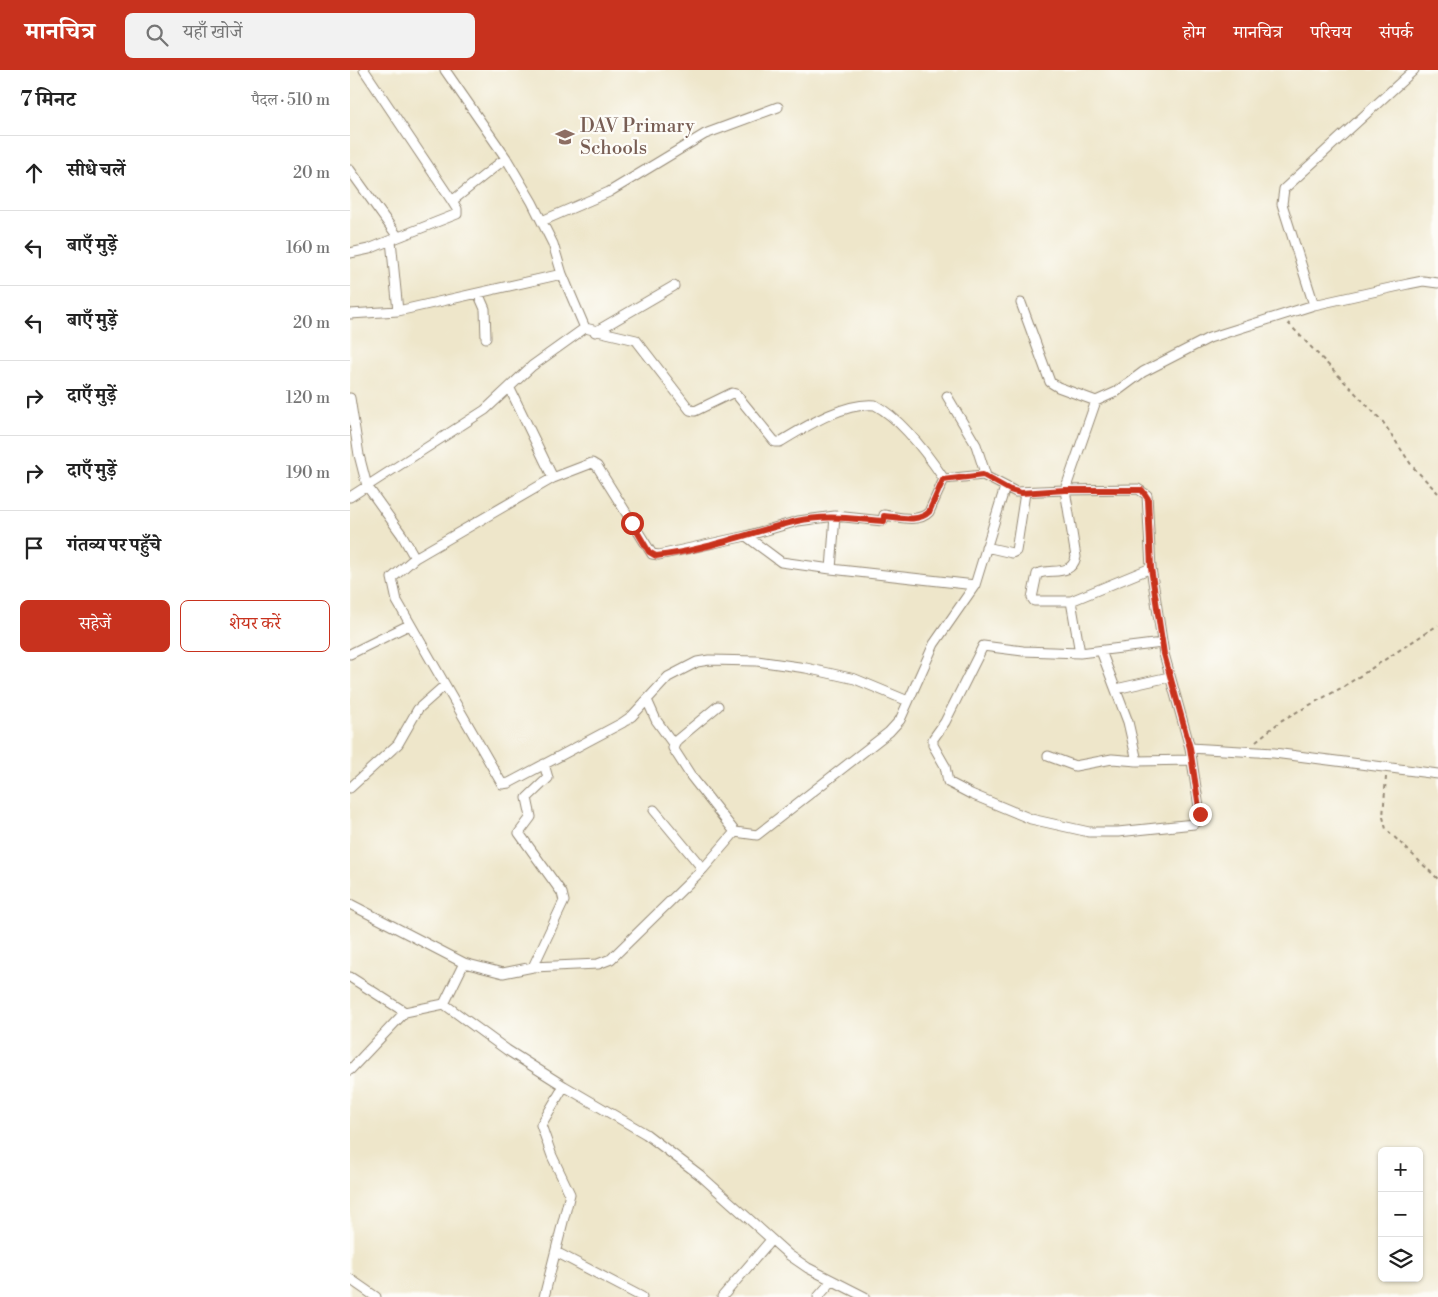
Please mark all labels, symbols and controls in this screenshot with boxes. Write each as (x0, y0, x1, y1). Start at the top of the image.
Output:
search box (125, 13, 475, 58)
text: मानचित्र (25, 17, 95, 47)
text: यहाँ खोजें (183, 20, 242, 44)
icon: search (143, 21, 171, 49)
text: होम (1183, 21, 1206, 44)
text: मानचित्र (1234, 21, 1282, 44)
text: परिचय (1310, 21, 1351, 44)
text: संपर्क (1379, 21, 1413, 44)
text: 7 मिनट (20, 87, 76, 113)
text: पैदल · 510 m (251, 90, 330, 110)
place label: DAV Primary Schools (580, 114, 695, 160)
school or university icon: DAV Primary Schools (554, 126, 576, 148)
text: सीधे चलें (67, 158, 125, 182)
icon: ahead (20, 159, 48, 187)
text: 20 m (293, 163, 330, 183)
text: बाएँ मुड़ें (67, 233, 117, 257)
icon: left (20, 234, 48, 262)
text: 160 m (286, 238, 330, 258)
text: बाएँ मुड़ें (67, 308, 117, 332)
icon: left (20, 309, 48, 337)
text: 20 m (293, 313, 330, 333)
text: दाएँ मुड़ें (67, 383, 117, 407)
icon: right (20, 384, 48, 412)
text: 120 m (286, 388, 330, 408)
text: दाएँ मुड़ें (67, 458, 117, 482)
icon: right (20, 459, 48, 487)
text: 190 m (286, 463, 330, 483)
route start (621, 512, 644, 535)
text: गंतव्य पर पहुँचे (67, 533, 161, 557)
icon: arrive (20, 534, 48, 562)
button: सहेजें (20, 600, 170, 652)
button: शेयर करें (180, 600, 330, 652)
route end (1189, 803, 1212, 826)
map controls (1378, 1147, 1423, 1282)
button: + (1378, 1147, 1423, 1192)
button: − (1378, 1192, 1423, 1237)
button: layers (1378, 1237, 1423, 1282)

